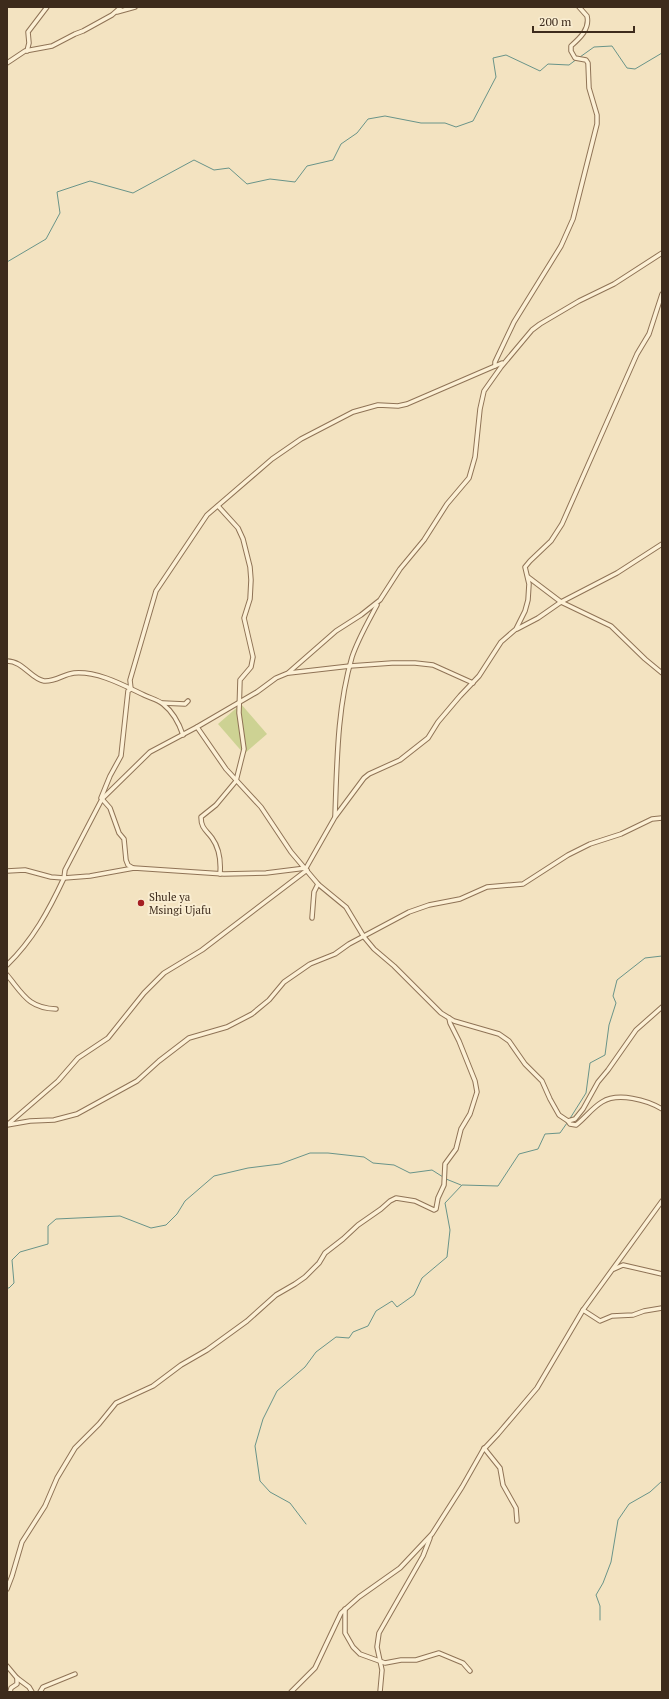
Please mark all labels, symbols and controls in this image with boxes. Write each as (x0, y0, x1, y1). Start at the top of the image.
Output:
scale bar (533, 8, 634, 34)
text: 200 m (539, 14, 572, 29)
place label: Shule ya Msingi Ujafu (149, 890, 212, 917)
marker: Shule ya Msingi Ujafu (136, 898, 146, 908)

